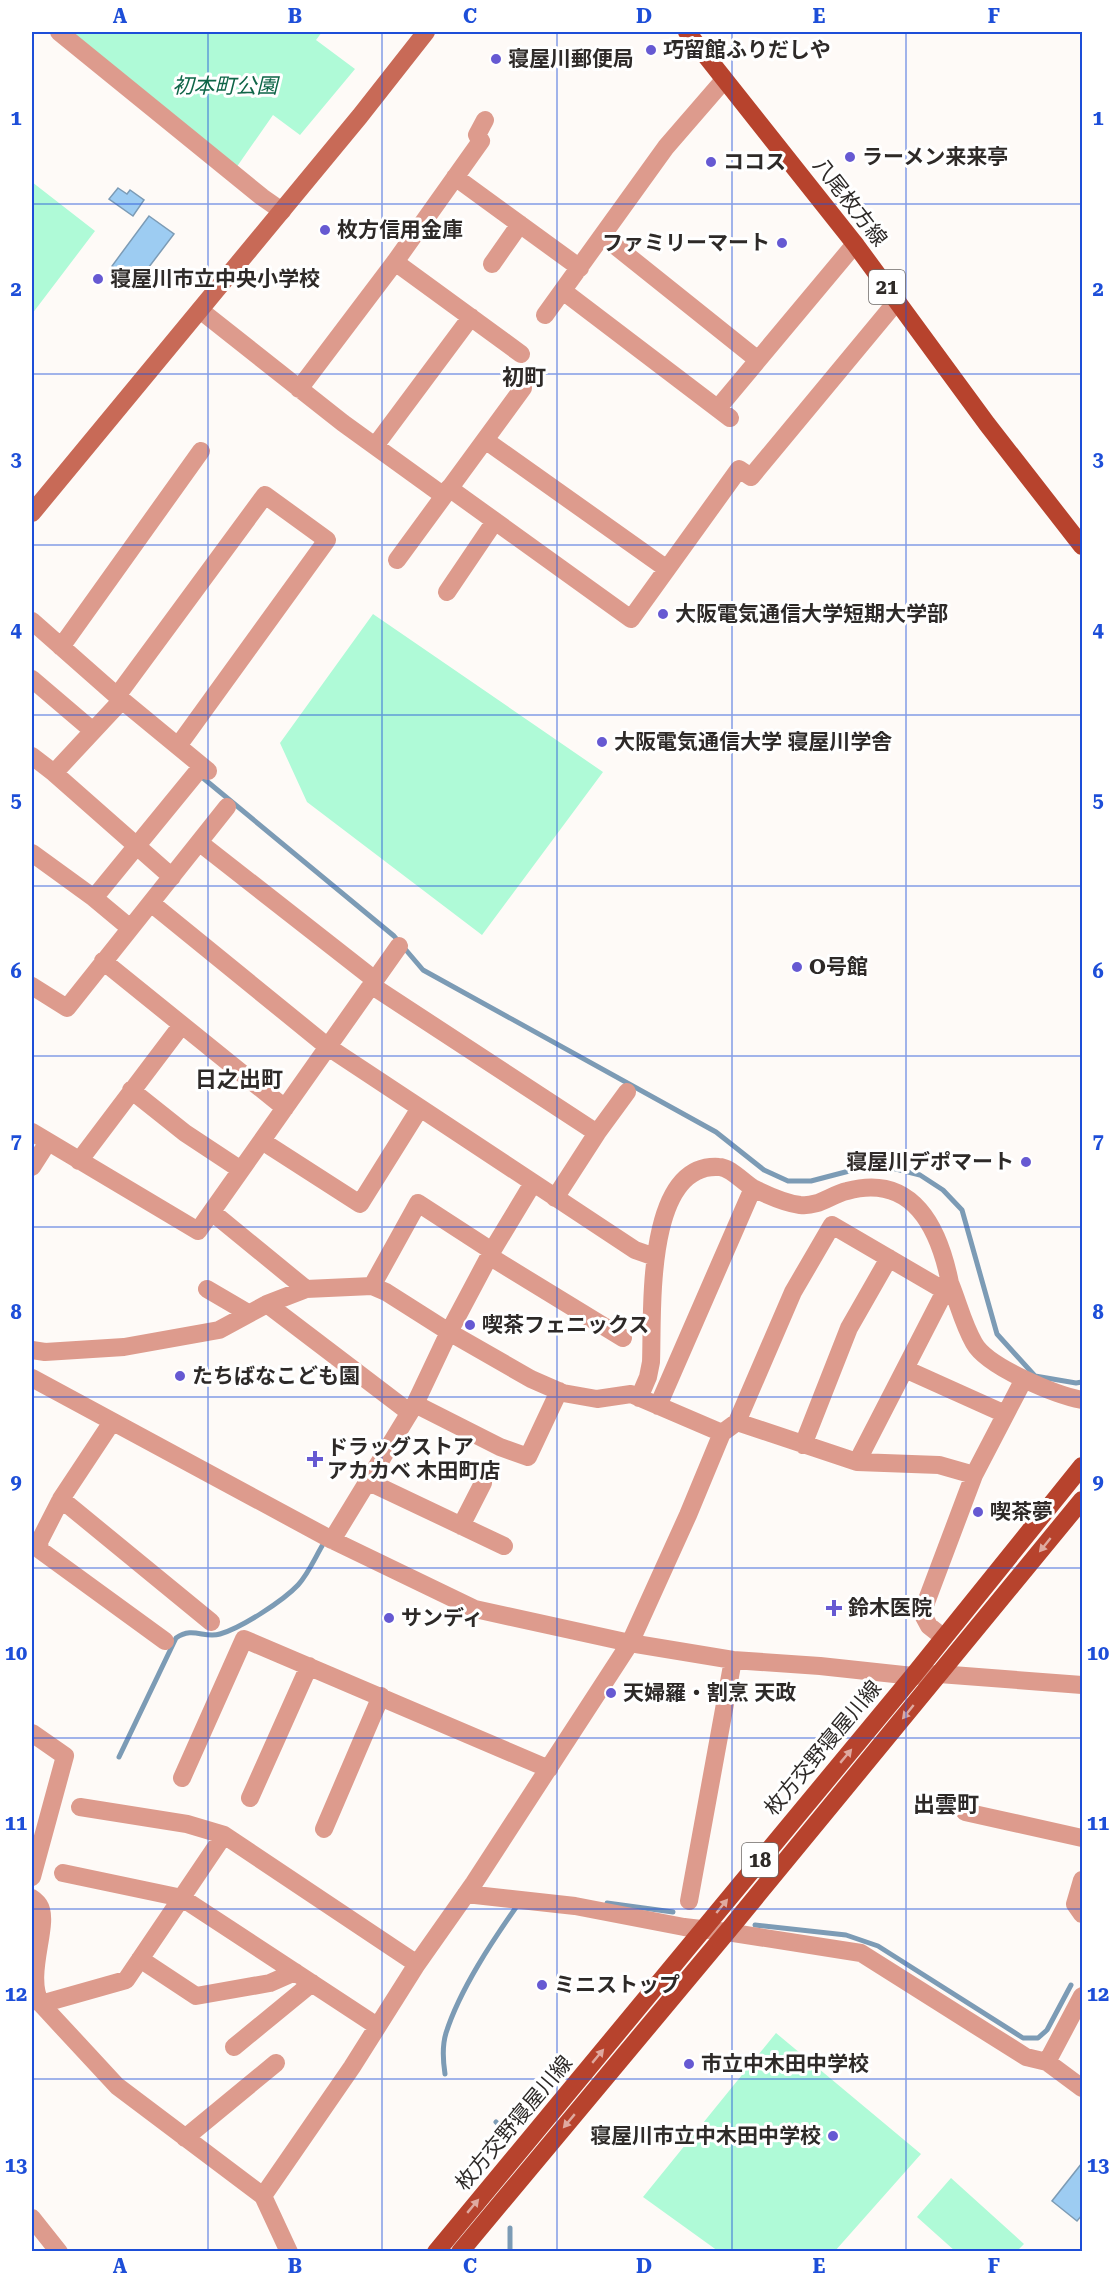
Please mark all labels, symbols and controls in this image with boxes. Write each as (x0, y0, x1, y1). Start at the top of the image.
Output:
text: A (113, 4, 128, 28)
text: B (288, 4, 302, 28)
text: C (463, 4, 477, 28)
text: D (636, 4, 652, 28)
text: E (813, 4, 826, 28)
text: F (988, 4, 1000, 28)
place label: 巧留館ふりだしや (663, 38, 831, 62)
marker: 巧留館ふりだしや (644, 43, 658, 57)
place label: 寝屋川郵便局 (508, 47, 634, 71)
marker: 寝屋川郵便局 (489, 52, 503, 66)
park label: 初本町公園 (173, 74, 280, 98)
text: 1 (10, 106, 22, 130)
text: 1 (1092, 106, 1104, 130)
place label: ラーメン来来亭 (862, 145, 1008, 169)
place label: ココス (723, 150, 786, 174)
marker: ラーメン来来亭 (843, 150, 857, 164)
street label: 八尾枚方線 (808, 153, 892, 251)
marker: ココス (704, 155, 718, 169)
place label: 枚方信用金庫 (337, 218, 463, 242)
marker: 枚方信用金庫 (318, 223, 332, 237)
place label: ファミリーマート (602, 231, 770, 255)
marker: ファミリーマート (775, 236, 789, 250)
place label: 寝屋川市立中央小学校 (110, 267, 320, 291)
road number: 21 (869, 270, 905, 304)
marker: 寝屋川市立中央小学校 (91, 272, 105, 286)
text: 2 (10, 277, 22, 301)
text: 2 (1092, 277, 1104, 301)
district label: 初町 (502, 365, 546, 390)
text: 3 (10, 447, 22, 471)
text: 3 (1092, 447, 1104, 471)
place label: 大阪電気通信大学短期大学部 (675, 602, 948, 626)
marker: 大阪電気通信大学短期大学部 (656, 607, 670, 621)
text: 4 (10, 618, 22, 642)
text: 4 (1092, 618, 1104, 642)
place label: 大阪電気通信大学 寝屋川学舎 (614, 730, 892, 754)
marker: 大阪電気通信大学 寝屋川学舎 (595, 735, 609, 749)
text: 5 (10, 788, 22, 812)
text: 5 (1092, 788, 1104, 812)
place label: O号館 (809, 955, 868, 979)
text: 6 (10, 959, 22, 983)
text: 6 (1092, 959, 1104, 983)
marker: O号館 (790, 960, 804, 974)
district label: 日之出町 (195, 1067, 283, 1092)
text: 7 (10, 1129, 22, 1153)
text: 7 (1092, 1129, 1104, 1153)
place label: 寝屋川デポマート (846, 1150, 1014, 1174)
marker: 寝屋川デポマート (1019, 1155, 1033, 1169)
text: 8 (10, 1300, 22, 1324)
text: 8 (1092, 1300, 1104, 1324)
place label: 喫茶フェニックス (482, 1313, 649, 1337)
marker: 喫茶フェニックス (463, 1318, 477, 1332)
place label: たちばなこども園 (192, 1364, 360, 1388)
marker: たちばなこども園 (173, 1369, 187, 1383)
place label: ドラッグストア アカカベ 木田町店 (327, 1435, 500, 1483)
marker: ドラッグストア アカカベ 木田町店 (308, 1452, 322, 1466)
text: 9 (10, 1470, 22, 1494)
text: 9 (1092, 1470, 1104, 1494)
place label: 喫茶夢 (990, 1500, 1053, 1524)
marker: 喫茶夢 (971, 1505, 985, 1519)
one-way arrow (1039, 1537, 1052, 1553)
place label: 鈴木医院 (848, 1596, 932, 1620)
marker: 鈴木医院 (825, 1599, 843, 1617)
place label: サンディ (401, 1606, 484, 1630)
marker: サンディ (382, 1611, 396, 1625)
text: 10 (5, 1641, 27, 1665)
text: 10 (1087, 1641, 1109, 1665)
street label: 枚方交野寝屋川線 (760, 1676, 886, 1820)
place label: 天婦羅・割烹 天政 (623, 1681, 796, 1705)
marker: 天婦羅・割烹 天政 (604, 1686, 618, 1700)
one-way arrow (902, 1704, 915, 1719)
one-way arrow (839, 1749, 852, 1764)
district label: 出雲町 (913, 1792, 979, 1817)
text: 11 (5, 1811, 27, 1835)
text: 11 (1087, 1811, 1109, 1835)
road number: 18 (742, 1843, 778, 1877)
one-way arrow (715, 1899, 728, 1914)
place label: ミニストップ (554, 1973, 680, 1997)
marker: ミニストップ (535, 1978, 549, 1992)
text: 12 (5, 1982, 27, 2006)
text: 12 (1087, 1982, 1109, 2006)
one-way arrow (591, 2049, 603, 2064)
street label: 枚方交野寝屋川線 (451, 2051, 577, 2195)
place label: 市立中木田中学校 (701, 2052, 869, 2076)
marker: 市立中木田中学校 (682, 2057, 696, 2071)
one-way arrow (563, 2113, 576, 2129)
place label: 寝屋川市立中木田中学校 (590, 2124, 821, 2148)
marker: 寝屋川市立中木田中学校 (826, 2129, 840, 2143)
text: 13 (5, 2153, 27, 2177)
text: 13 (1087, 2153, 1109, 2177)
one-way arrow (466, 2199, 479, 2214)
text: A (113, 2254, 128, 2278)
text: B (288, 2254, 302, 2278)
text: C (463, 2254, 477, 2278)
text: D (636, 2254, 652, 2278)
text: E (813, 2254, 826, 2278)
text: F (988, 2254, 1000, 2278)

